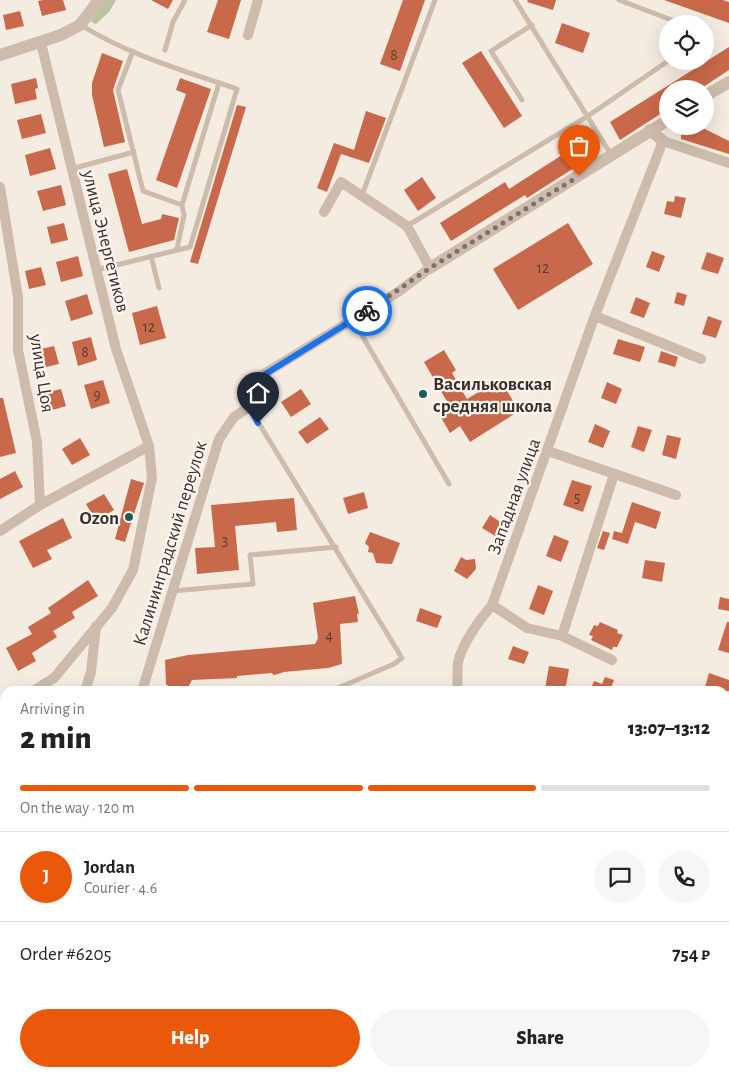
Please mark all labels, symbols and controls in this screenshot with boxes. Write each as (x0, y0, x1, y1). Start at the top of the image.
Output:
map controls (659, 15, 714, 135)
button: locate (659, 15, 714, 70)
house number: 8 (390, 47, 398, 63)
button: layers (659, 80, 714, 135)
pin (558, 125, 600, 176)
icon: bag (565, 132, 593, 160)
street label: улица Энергетиков (78, 167, 132, 314)
house number: 12 (537, 260, 549, 276)
courier (342, 286, 392, 336)
icon: bike (353, 297, 381, 325)
house number: 12 (143, 319, 155, 335)
street label: улица Цоя (26, 332, 57, 414)
house number: 8 (81, 344, 89, 360)
pin (237, 372, 279, 423)
place label: Васильковская средняя школа (433, 375, 552, 416)
icon: home (244, 379, 272, 407)
house number: 9 (93, 387, 101, 403)
marker: Васильковская средняя школа (417, 388, 429, 400)
street label: Западная улица (485, 436, 544, 557)
street label: Калининградский переулок (130, 439, 211, 648)
house number: 5 (574, 489, 580, 505)
place label: Ozon (80, 509, 119, 528)
marker: Ozon (123, 511, 135, 523)
house number: 3 (222, 532, 228, 548)
house number: 4 (325, 627, 333, 643)
text: Arriving in (20, 701, 85, 717)
text: 13:07–13:12 (628, 719, 710, 738)
text: 2 min (20, 722, 92, 754)
text: On the way · 120 m (20, 800, 135, 816)
button: chat (594, 851, 646, 903)
button: phone (658, 851, 710, 903)
text: Jordan (84, 858, 135, 877)
text: J (43, 867, 49, 886)
text: Courier · 4.6 (84, 880, 157, 896)
text: Order #6205 (20, 945, 111, 964)
text: 754 ₽ (672, 945, 710, 964)
button: Help (20, 1009, 360, 1067)
button: Share (370, 1009, 710, 1067)

